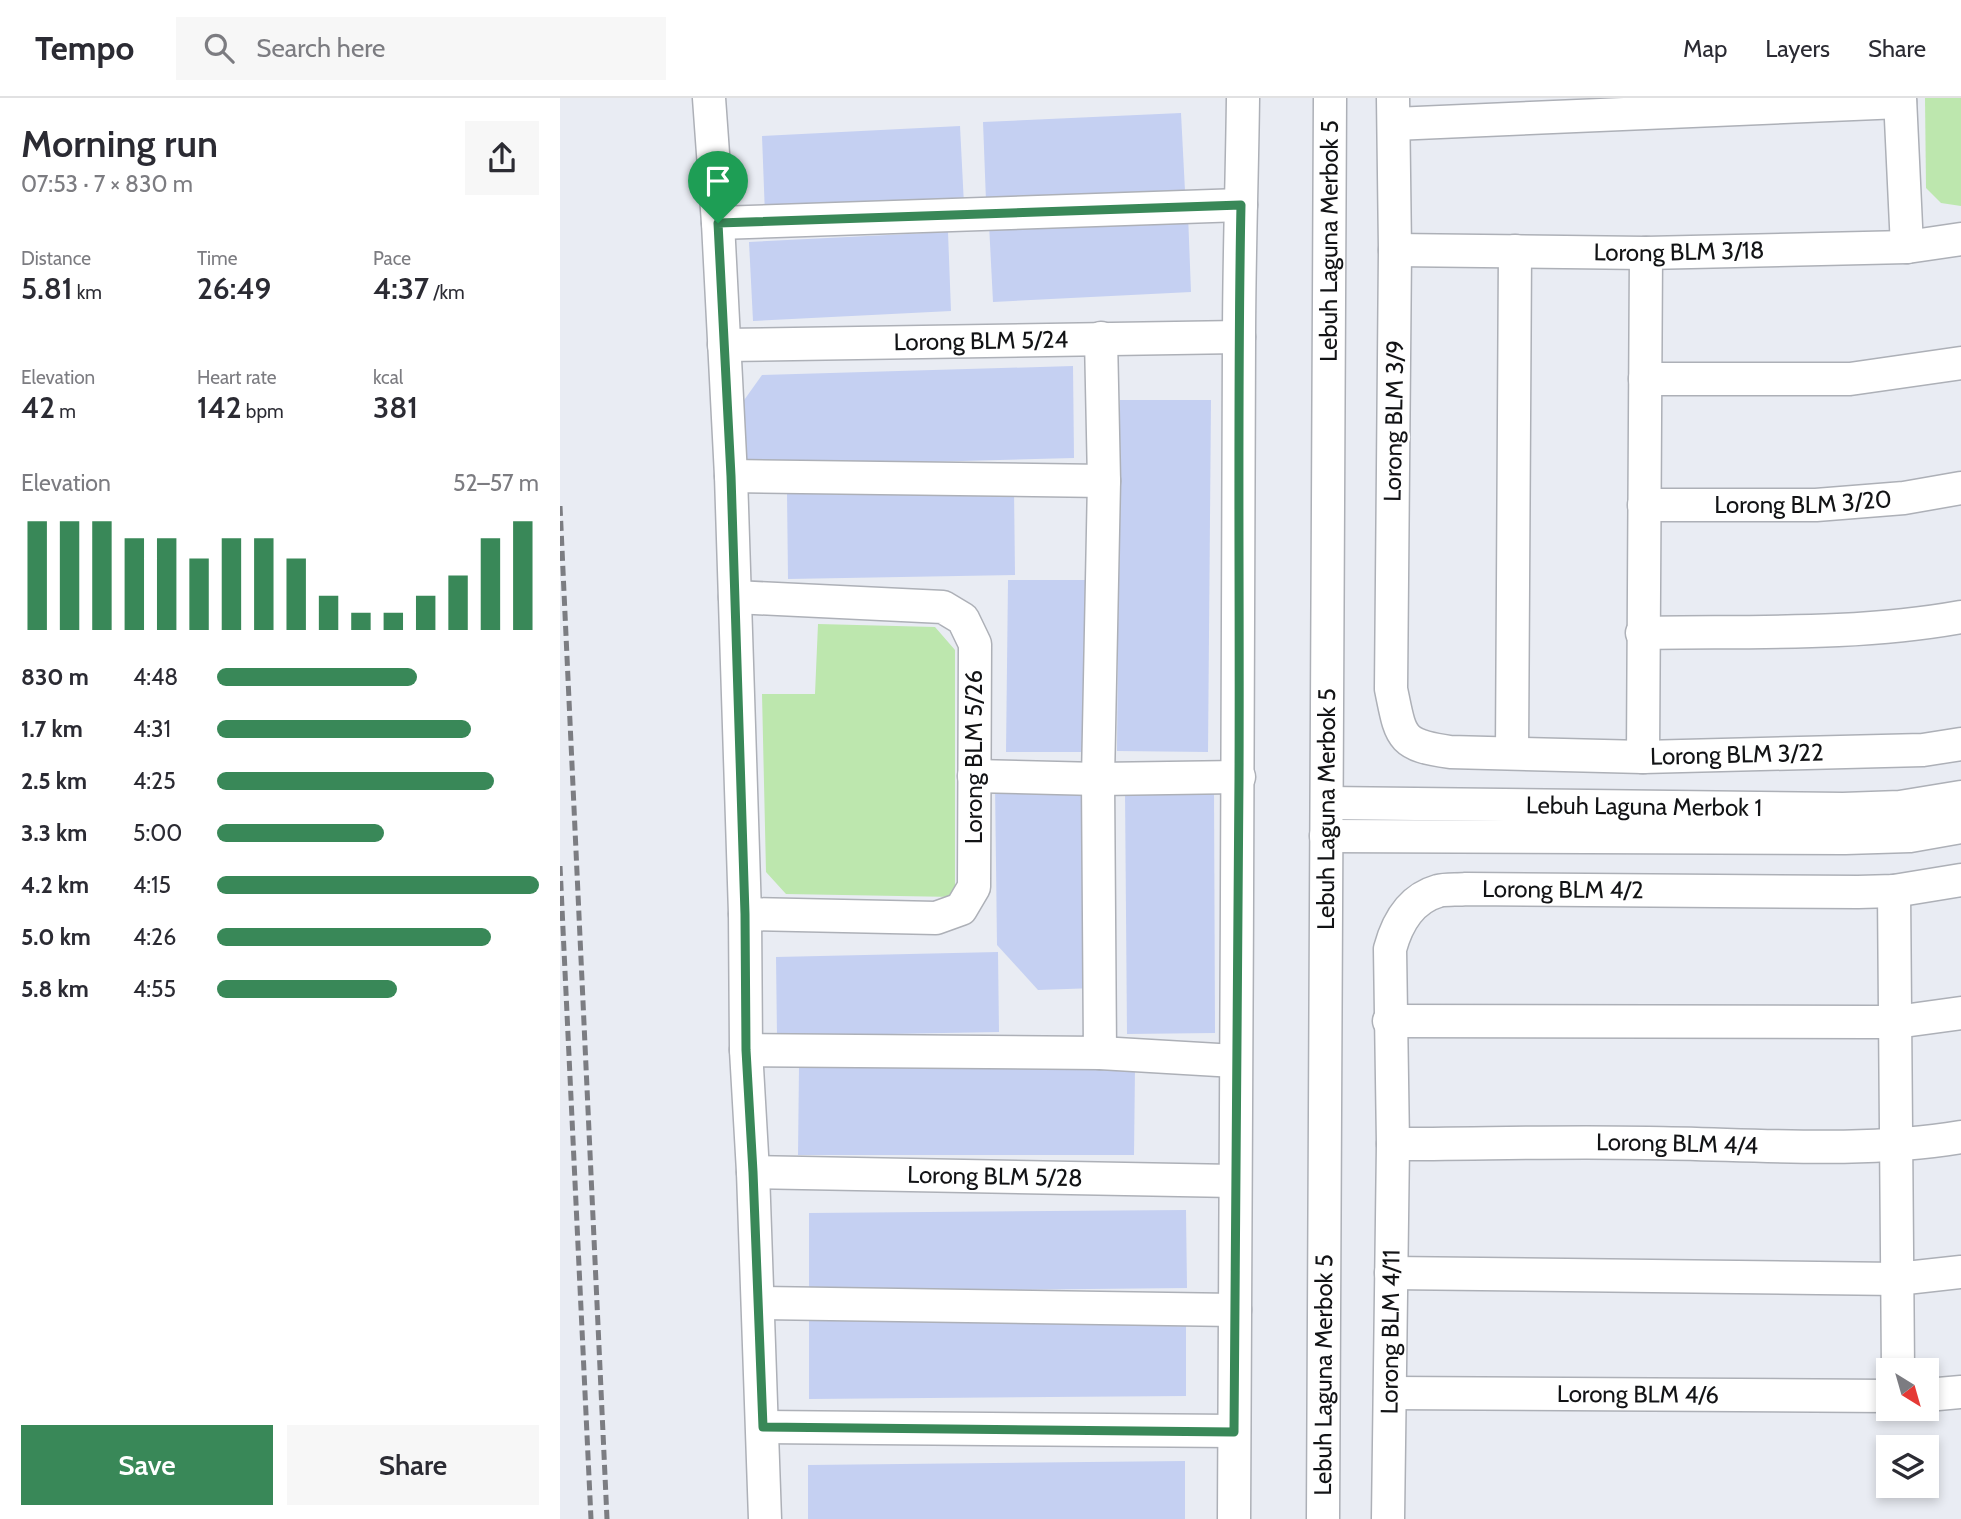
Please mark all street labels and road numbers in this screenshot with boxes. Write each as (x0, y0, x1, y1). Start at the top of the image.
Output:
street label: Lebuh Laguna Merbok 5 (1314, 120, 1344, 362)
street label: Lorong BLM 3/18 (1593, 235, 1765, 267)
street label: Lorong BLM 5/24 (893, 325, 1069, 356)
street label: Lorong BLM 3/9 (1378, 340, 1409, 502)
street label: Lorong BLM 3/20 (1714, 484, 1893, 519)
street label: Lorong BLM 5/26 (959, 670, 988, 844)
street label: Lebuh Laguna Merbok 5 (1311, 688, 1341, 930)
street label: Lorong BLM 3/22 (1650, 737, 1824, 771)
street label: Lebuh Laguna Merbok 1 (1526, 790, 1762, 822)
street label: Lorong BLM 4/2 (1482, 874, 1644, 904)
street label: Lorong BLM 4/4 (1596, 1127, 1759, 1160)
street label: Lorong BLM 5/28 (907, 1160, 1083, 1192)
street label: Lorong BLM 4/11 (1374, 1249, 1406, 1415)
street label: Lebuh Laguna Merbok 5 (1308, 1254, 1338, 1496)
street label: Lorong BLM 4/6 (1557, 1379, 1719, 1409)

